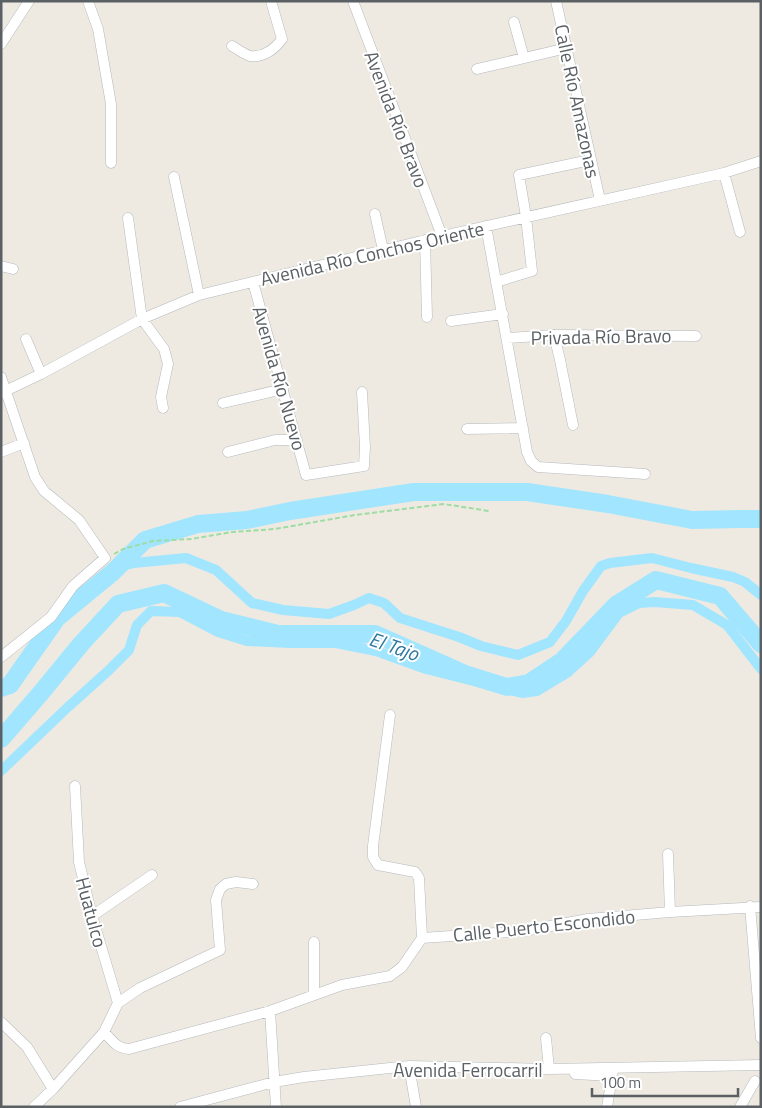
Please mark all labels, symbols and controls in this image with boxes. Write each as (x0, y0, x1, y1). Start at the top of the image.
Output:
street label: Calle Río Amazonas (548, 21, 608, 181)
street label: Avenida Río Bravo (358, 46, 436, 192)
street label: Avenida Río Conchos Oriente (257, 213, 487, 293)
street label: Avenida Río Nuevo (246, 302, 314, 454)
street label: Privada Río Bravo (530, 320, 672, 352)
water label: El Tajo (365, 623, 424, 669)
street label: Huatulco (69, 874, 115, 950)
street label: Calle Puerto Escondido (452, 901, 636, 949)
street label: Avenida Ferrocarril (393, 1055, 543, 1084)
scale bar (592, 1066, 738, 1098)
text: 100 m (600, 1071, 641, 1094)

